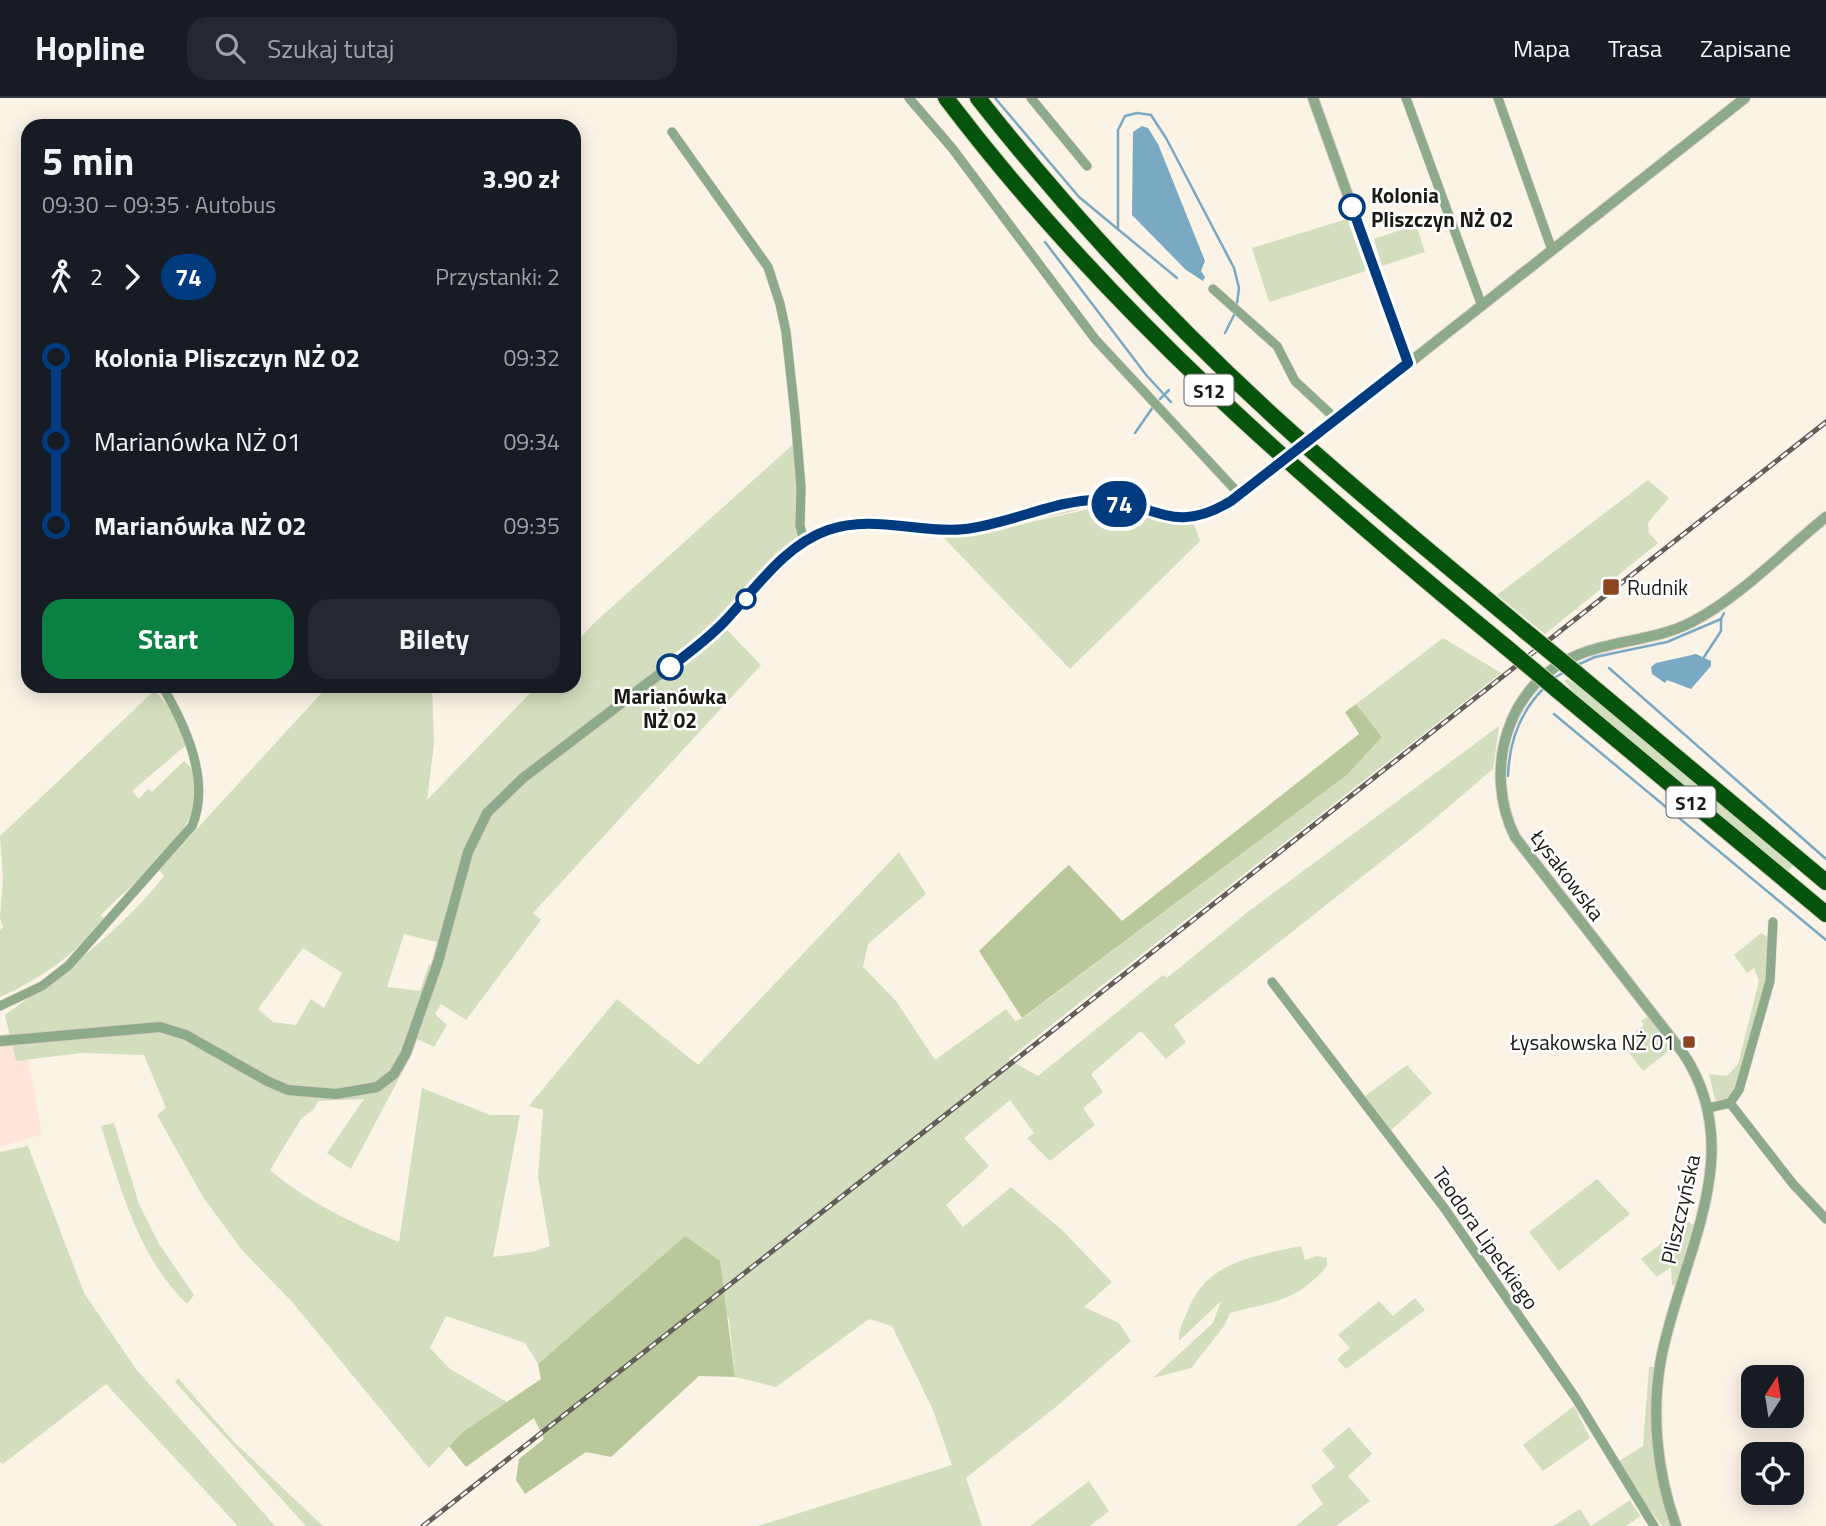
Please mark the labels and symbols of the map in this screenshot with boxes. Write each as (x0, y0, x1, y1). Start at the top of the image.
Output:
place label: Kolonia Pliszczyn NŻ 02 (1371, 179, 1513, 235)
marker: Kolonia Pliszczyn NŻ 02 (1339, 194, 1365, 220)
road number: S12 (1184, 374, 1234, 406)
line badge: 74 (1088, 481, 1150, 527)
place label: Rudnik (1627, 571, 1688, 603)
marker: Rudnik (1601, 577, 1621, 597)
unlabelled marker (736, 589, 756, 609)
marker: Marianówka NŻ 02 (657, 654, 683, 680)
place label: Marianówka NŻ 02 (613, 680, 727, 736)
road number: S12 (1666, 786, 1716, 818)
street label: Łysakowska (1523, 822, 1613, 928)
place label: Łysakowska NŻ 01 (1509, 1026, 1675, 1058)
marker: Łysakowska NŻ 01 (1681, 1034, 1697, 1050)
street label: Pliszczyńska (1652, 1151, 1708, 1267)
street label: Teodora Lipeckiego (1425, 1160, 1547, 1316)
north arrow (1741, 1365, 1804, 1428)

